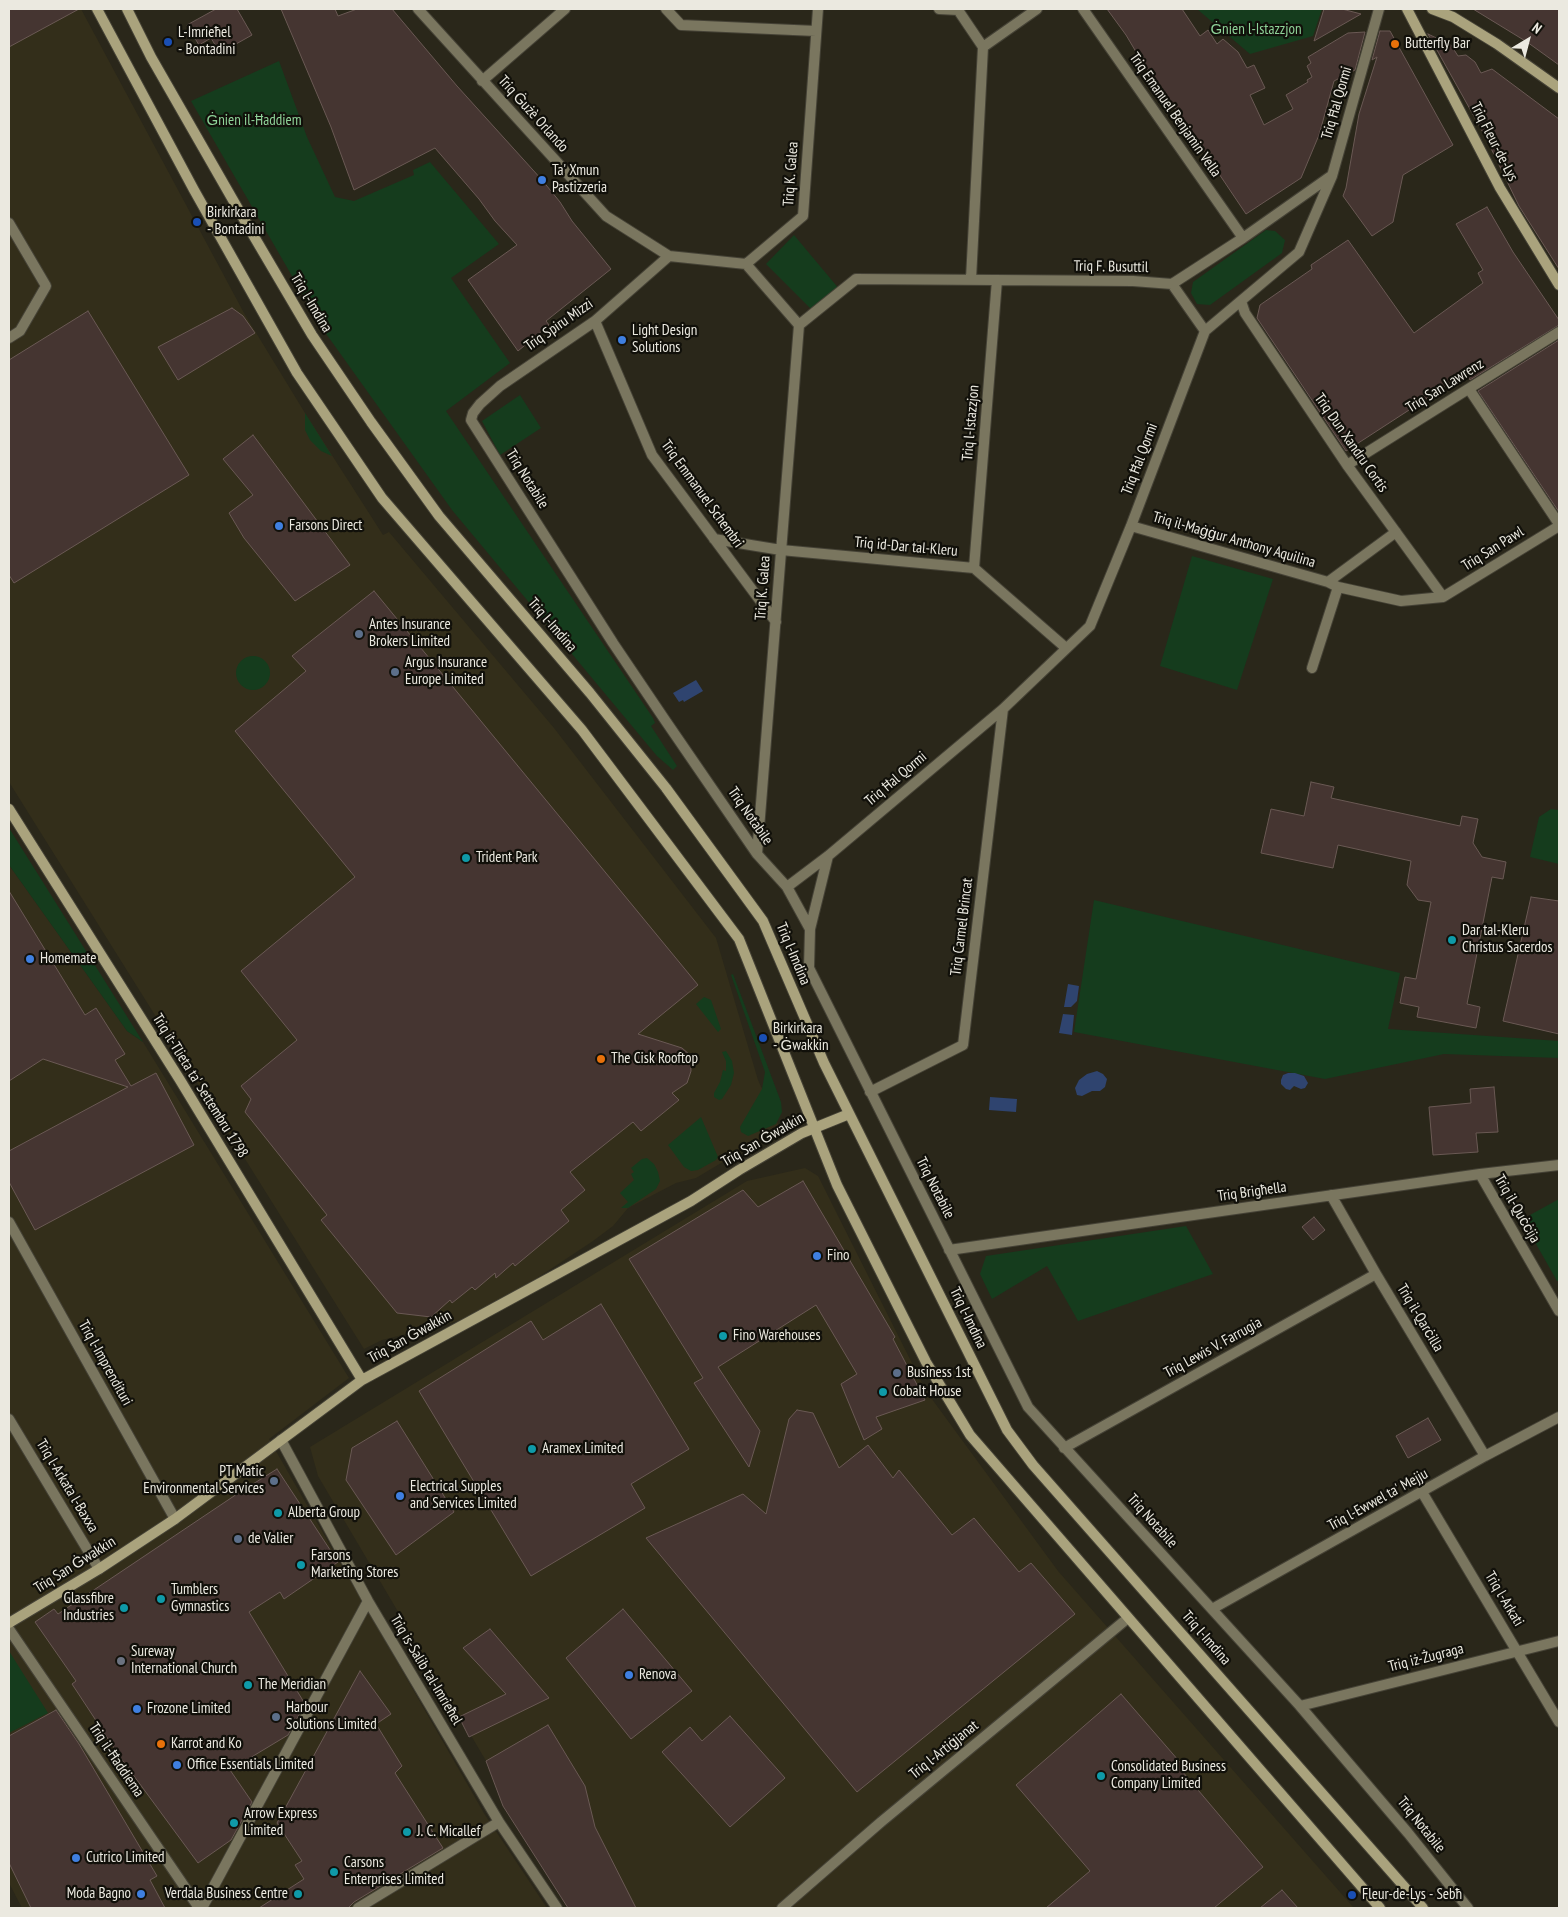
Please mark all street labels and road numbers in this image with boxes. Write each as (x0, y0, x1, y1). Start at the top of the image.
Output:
street label: Triq Emanuel Benjamin Vella (1125, 49, 1225, 181)
street label: Triq Ħal Qormi (1318, 64, 1356, 142)
street label: Triq Ġużè Orlando (494, 72, 572, 156)
street label: Triq Fleur-de-Lys (1466, 100, 1522, 184)
street label: Triq K. Galea (780, 141, 802, 207)
street label: Triq F. Busuttil (1074, 257, 1148, 277)
street label: Triq l-Imdina (286, 270, 336, 336)
street label: Triq Spiru Mizzi (521, 295, 597, 355)
street label: Triq San Lawrenz (1403, 355, 1487, 417)
street label: Triq l-Istazzjon (959, 384, 983, 462)
street label: Triq Dun Xandru Cortis (1310, 390, 1392, 496)
street label: Triq Ħal Qormi (1118, 421, 1162, 497)
street label: Triq Emmanuel Schembri (657, 437, 747, 551)
street label: Triq Notabile (502, 446, 552, 512)
street label: Triq il-Maġġur Anthony Aquilina (1151, 508, 1317, 572)
street label: Triq San Pawl (1459, 523, 1527, 575)
street label: Triq id-Dar tal-Kleru (854, 534, 958, 560)
street label: Triq K. Galea (752, 555, 774, 621)
street label: Triq l-Imdina (524, 594, 580, 656)
street label: Triq Ħal Qormi (861, 748, 931, 810)
street label: Triq Notabile (724, 784, 776, 848)
street label: Triq Carmel Brincat (947, 877, 977, 977)
street label: Triq l-Imdina (772, 920, 814, 988)
street label: Triq it-Tlieta ta' Settembru 1798 (148, 1011, 252, 1161)
street label: Triq San Ġwakkin (718, 1109, 808, 1171)
street label: Triq Notabile (912, 1154, 958, 1222)
street label: Triq il-Quċċija (1490, 1172, 1544, 1246)
street label: Triq Brigħella (1217, 1178, 1287, 1206)
street label: Triq il-Qarċilla (1393, 1281, 1447, 1355)
street label: Triq l-Imdina (945, 1284, 991, 1352)
street label: Triq San Ġwakkin (365, 1307, 455, 1367)
street label: Triq Lewis V. Farrugia (1161, 1314, 1265, 1382)
street label: Triq l-Imprendituri (74, 1317, 136, 1409)
street label: Triq l-Arkata l-Baxxa (32, 1436, 102, 1536)
street label: Triq l-Ewwel ta' Mejju (1325, 1465, 1431, 1535)
street label: Triq Notabile (1123, 1490, 1181, 1552)
street label: Triq San Ġwakkin (31, 1533, 119, 1597)
street label: Triq l-Arkati (1481, 1568, 1527, 1630)
street label: Triq l-Imdina (1178, 1607, 1234, 1669)
street label: Triq is-Salib tal-Imrieħel (386, 1612, 466, 1728)
street label: Triq iż-Żugraga (1387, 1640, 1465, 1676)
street label: Triq l-Artiġjanat (906, 1717, 982, 1783)
street label: Triq il-Ħaddiema (84, 1719, 148, 1801)
street label: Triq Notabile (1393, 1793, 1449, 1857)

